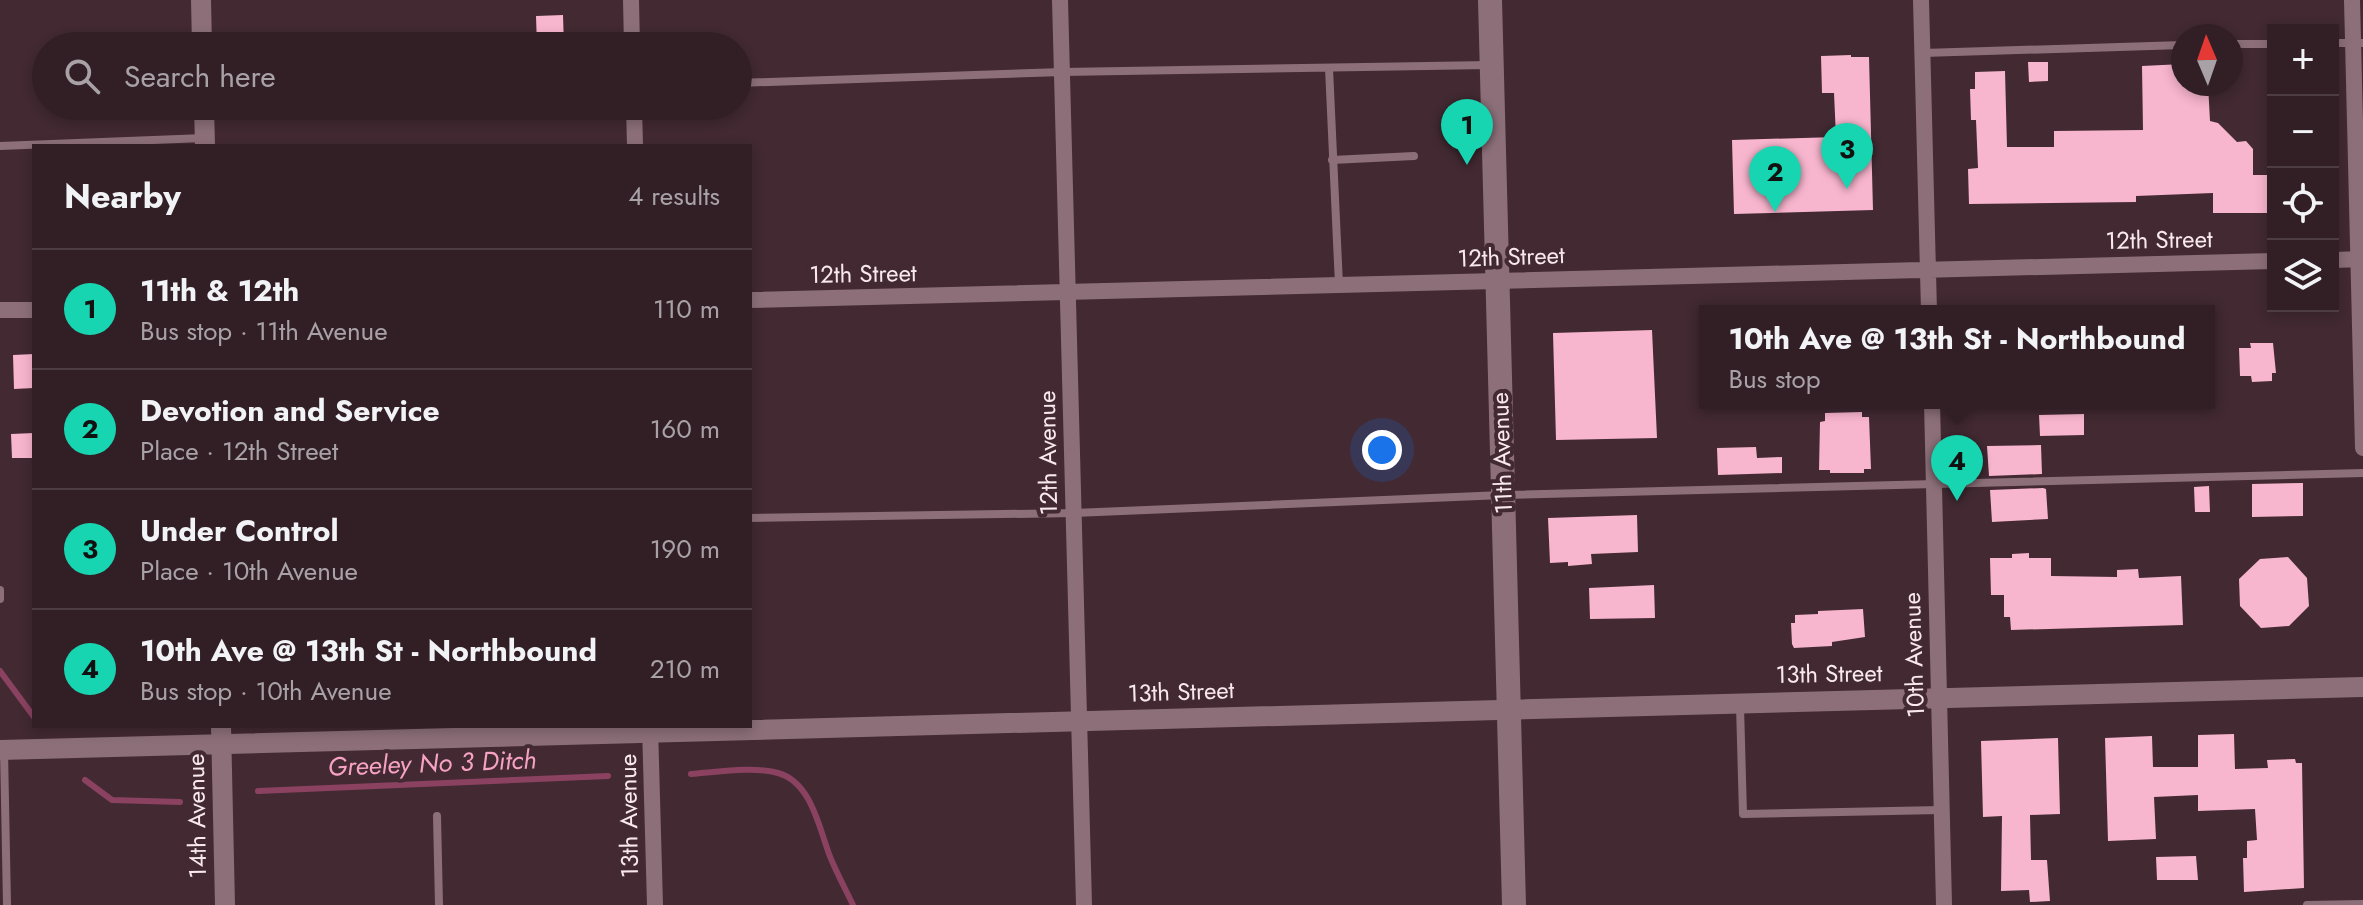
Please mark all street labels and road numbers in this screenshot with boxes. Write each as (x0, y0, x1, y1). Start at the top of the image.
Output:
street label: 12th Street (2105, 221, 2213, 258)
street label: 12th Street (1457, 237, 1565, 276)
street label: 12th Street (809, 255, 917, 292)
street label: 12th Avenue (1029, 390, 1066, 516)
street label: 11th Avenue (1482, 391, 1521, 515)
street label: 10th Avenue (1894, 592, 1933, 718)
street label: 13th Street (1775, 655, 1883, 692)
street label: 13th Street (1127, 672, 1235, 711)
street label: 14th Avenue (178, 753, 215, 879)
street label: 13th Avenue (610, 754, 647, 878)

